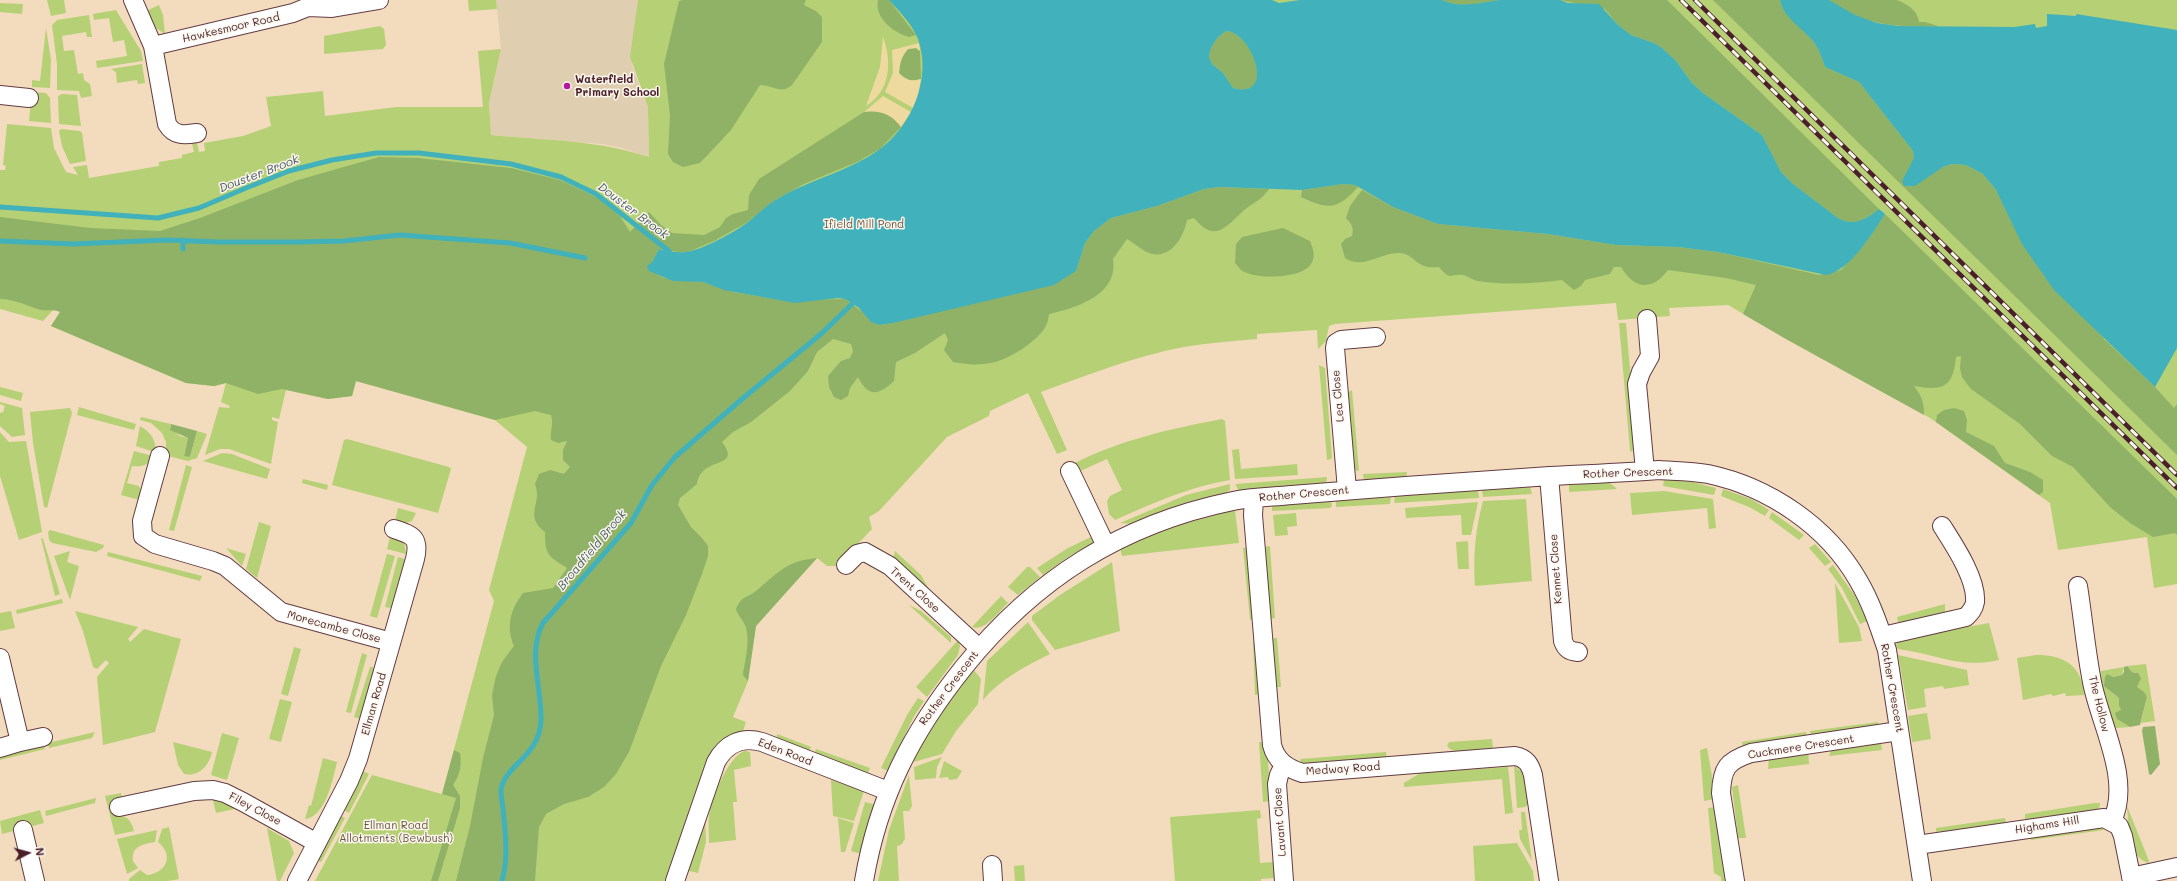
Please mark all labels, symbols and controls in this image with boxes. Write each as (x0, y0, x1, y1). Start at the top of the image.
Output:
street label: Hawkesmoor Road (181, 10, 281, 46)
place label: Waterfield Primary School (575, 73, 659, 99)
marker: Waterfield Primary School (562, 81, 572, 91)
water label: Douster Brook (217, 152, 301, 196)
water label: Douster Brook (595, 180, 671, 242)
park label: Ifield Mill Pond (824, 218, 904, 232)
street label: Lea Close (1329, 369, 1347, 423)
street label: Rother Crescent (1583, 465, 1673, 481)
street label: Rother Crescent (1258, 483, 1350, 505)
water label: Broadfield Brook (554, 507, 630, 593)
street label: Kennet Close (1547, 534, 1565, 604)
street label: Trent Close (887, 564, 943, 616)
street label: Morecambe Close (286, 608, 382, 646)
street label: Rother Crescent (1878, 642, 1906, 734)
street label: Rother Crescent (917, 648, 981, 728)
street label: Ellman Road (359, 671, 389, 737)
street label: The Hollow (2086, 674, 2112, 734)
street label: Cuckmere Crescent (1747, 732, 1855, 762)
street label: Eden Road (756, 736, 814, 768)
street label: Medway Road (1305, 760, 1381, 778)
street label: Lavant Close (1271, 787, 1289, 857)
street label: Filey Close (226, 790, 284, 828)
street label: Highams Hill (2014, 813, 2080, 837)
park label: Ellman Road Allotments (Bewbush) (339, 819, 453, 845)
north arrow (8, 833, 48, 873)
text: N (33, 847, 48, 857)

